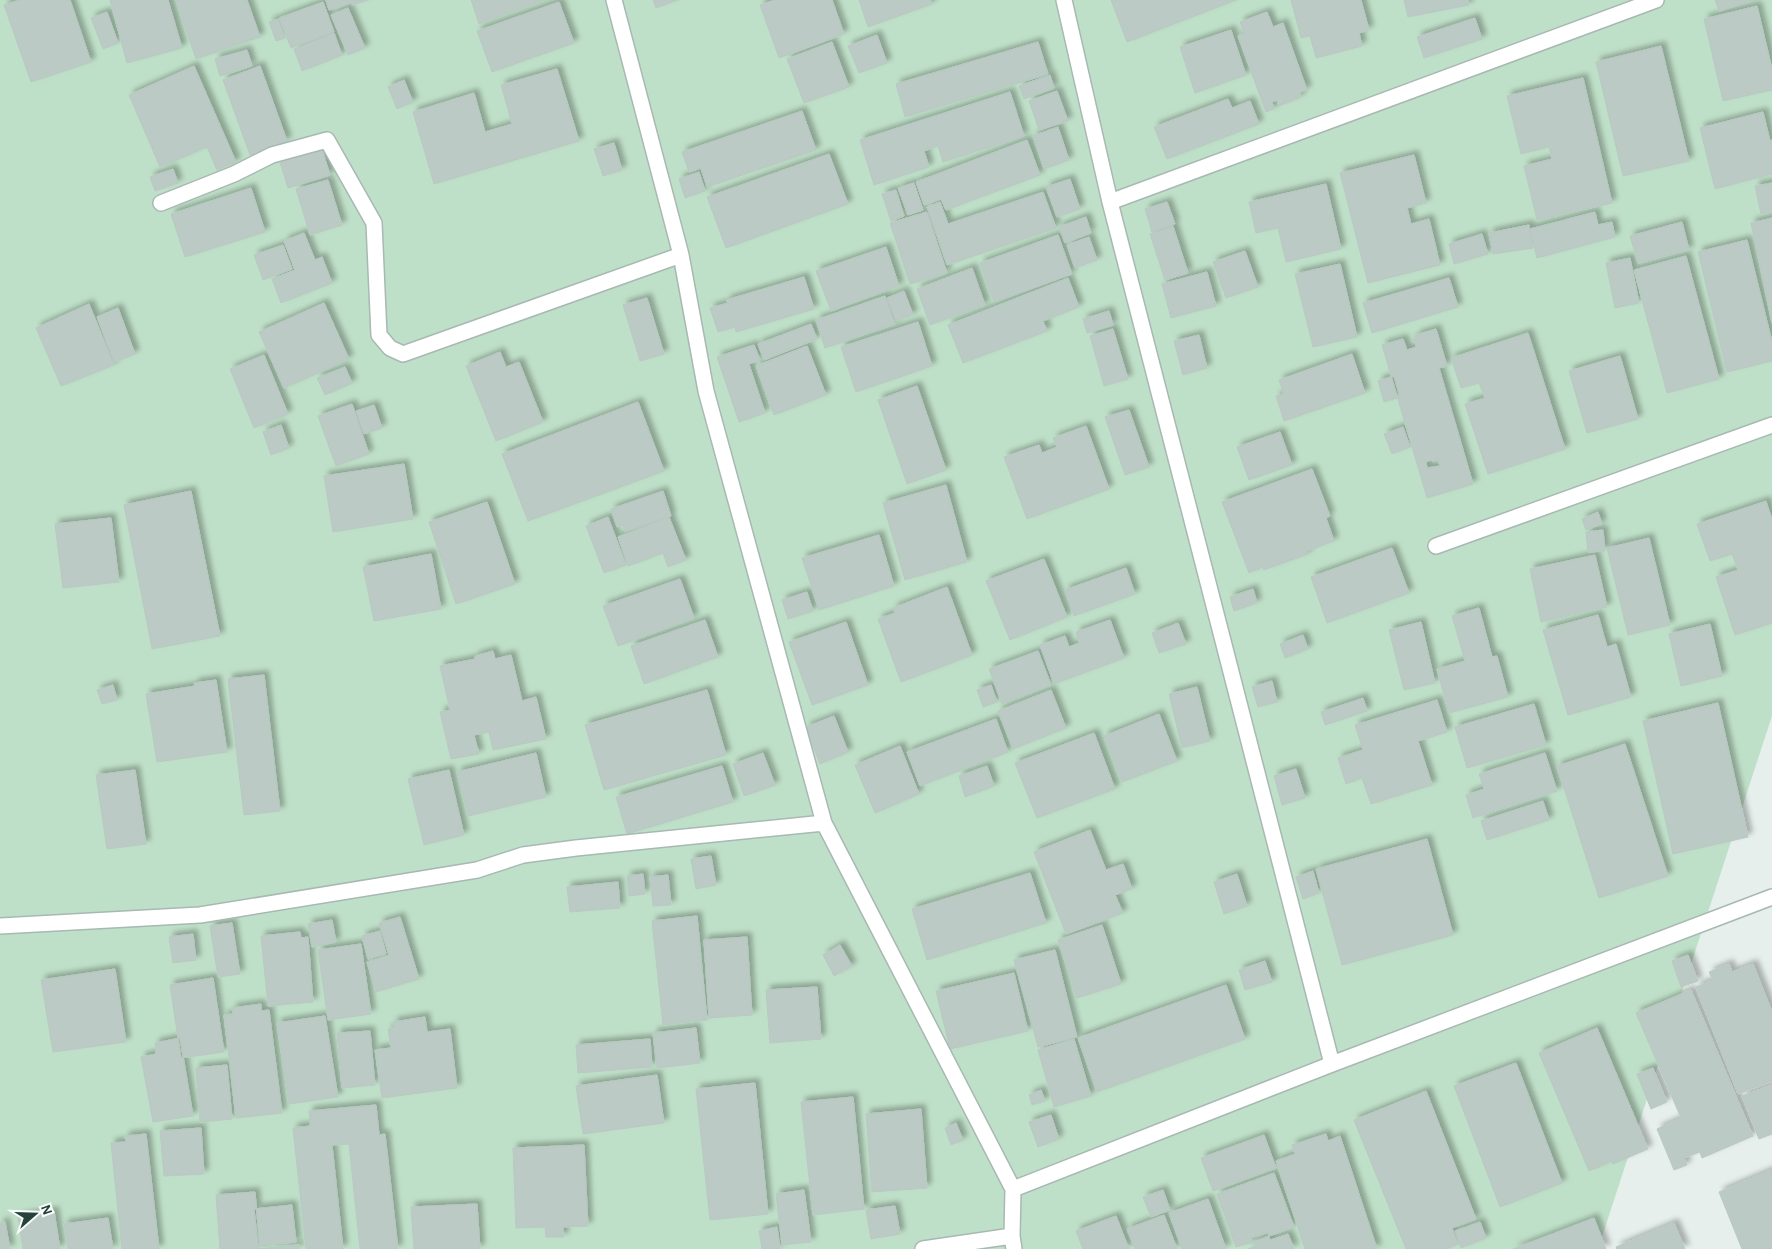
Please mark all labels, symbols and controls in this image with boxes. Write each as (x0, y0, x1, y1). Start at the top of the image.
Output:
north arrow (10, 1189, 60, 1239)
text: N (38, 1203, 55, 1217)

